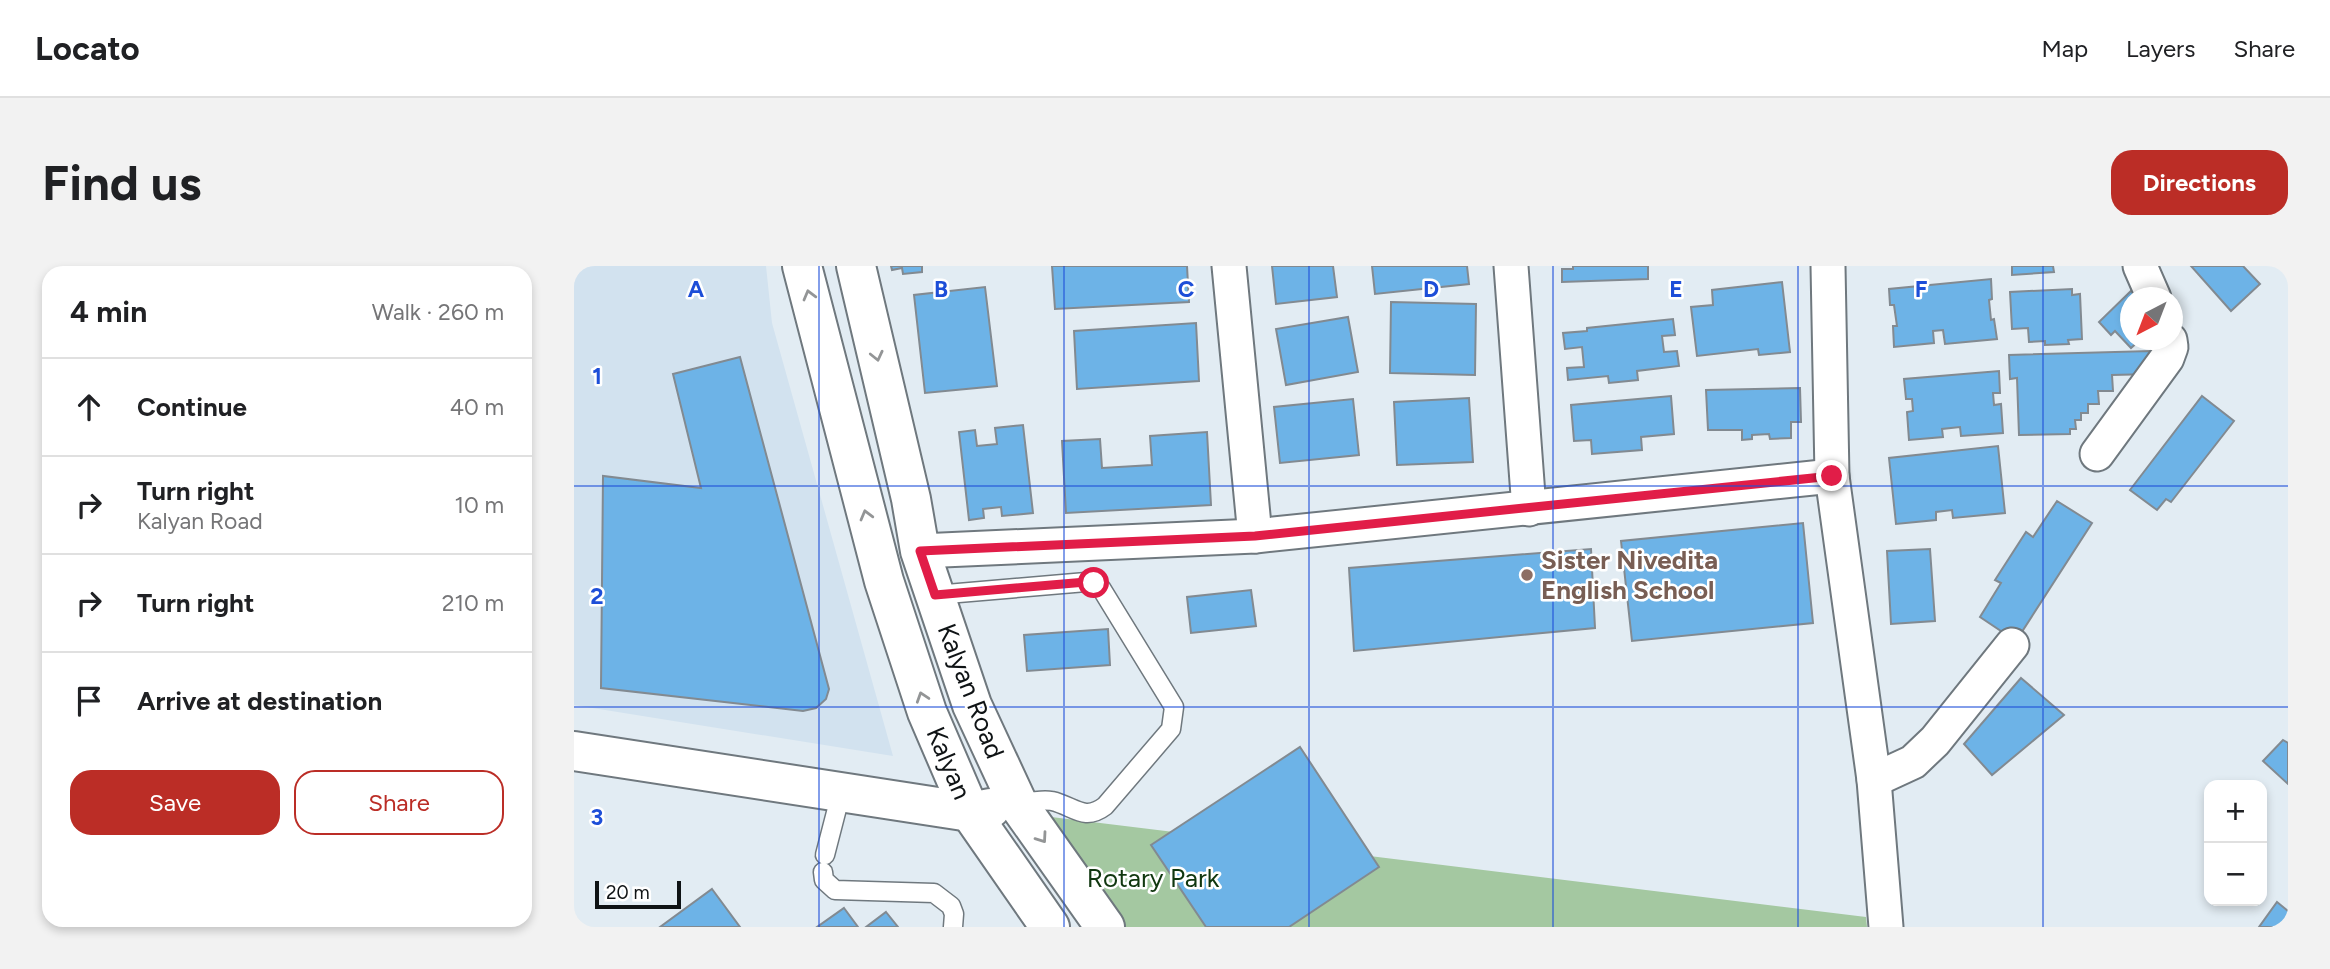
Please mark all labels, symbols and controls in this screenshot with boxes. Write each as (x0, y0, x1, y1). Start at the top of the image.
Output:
text: Locato (35, 29, 140, 68)
text: Map (2041, 34, 2088, 63)
text: Layers (2126, 34, 2195, 63)
text: Share (2233, 34, 2295, 63)
button: Directions (2111, 150, 2288, 215)
text: Find us (42, 153, 201, 212)
text: A (688, 275, 705, 303)
text: B (934, 275, 948, 303)
text: C (1178, 275, 1195, 303)
text: D (1423, 275, 1439, 303)
text: E (1669, 275, 1683, 303)
text: F (1915, 275, 1928, 303)
north arrow (2120, 287, 2183, 350)
one-way arrow (803, 289, 817, 301)
text: 4 min (70, 293, 147, 330)
text: Walk · 260 m (372, 298, 504, 326)
one-way arrow (869, 350, 883, 362)
text: 1 (592, 362, 602, 390)
icon: ahead (70, 388, 108, 426)
text: Continue (137, 391, 247, 423)
text: 40 m (450, 393, 504, 421)
route end (1816, 460, 1847, 491)
text: Turn right (137, 475, 254, 507)
icon: right (70, 486, 108, 524)
text: 10 m (455, 491, 504, 519)
text: Kalyan Road (137, 507, 263, 535)
one-way arrow (860, 510, 875, 522)
place label: Sister Nivedita English School (1541, 544, 1718, 606)
route start (1078, 567, 1109, 598)
marker: Sister Nivedita English School (1519, 567, 1535, 583)
text: 2 (590, 582, 604, 610)
icon: right (70, 584, 108, 622)
text: Turn right (137, 587, 254, 619)
text: 210 m (442, 589, 504, 617)
street label: Kalyan Road (931, 619, 1011, 763)
icon: arrive (70, 682, 108, 720)
text: Arrive at destination (137, 685, 382, 717)
one-way arrow (916, 692, 930, 704)
street label: Kalyan (920, 722, 978, 804)
button: Save (70, 770, 280, 835)
button: Share (294, 770, 504, 835)
map controls (2204, 780, 2267, 906)
button: + (2204, 780, 2267, 843)
text: 3 (591, 803, 603, 831)
one-way arrow (1034, 830, 1046, 843)
button: − (2204, 843, 2267, 906)
park label: Rotary Park (1087, 862, 1220, 894)
scale bar (595, 878, 681, 910)
text: 20 m (606, 881, 650, 904)

